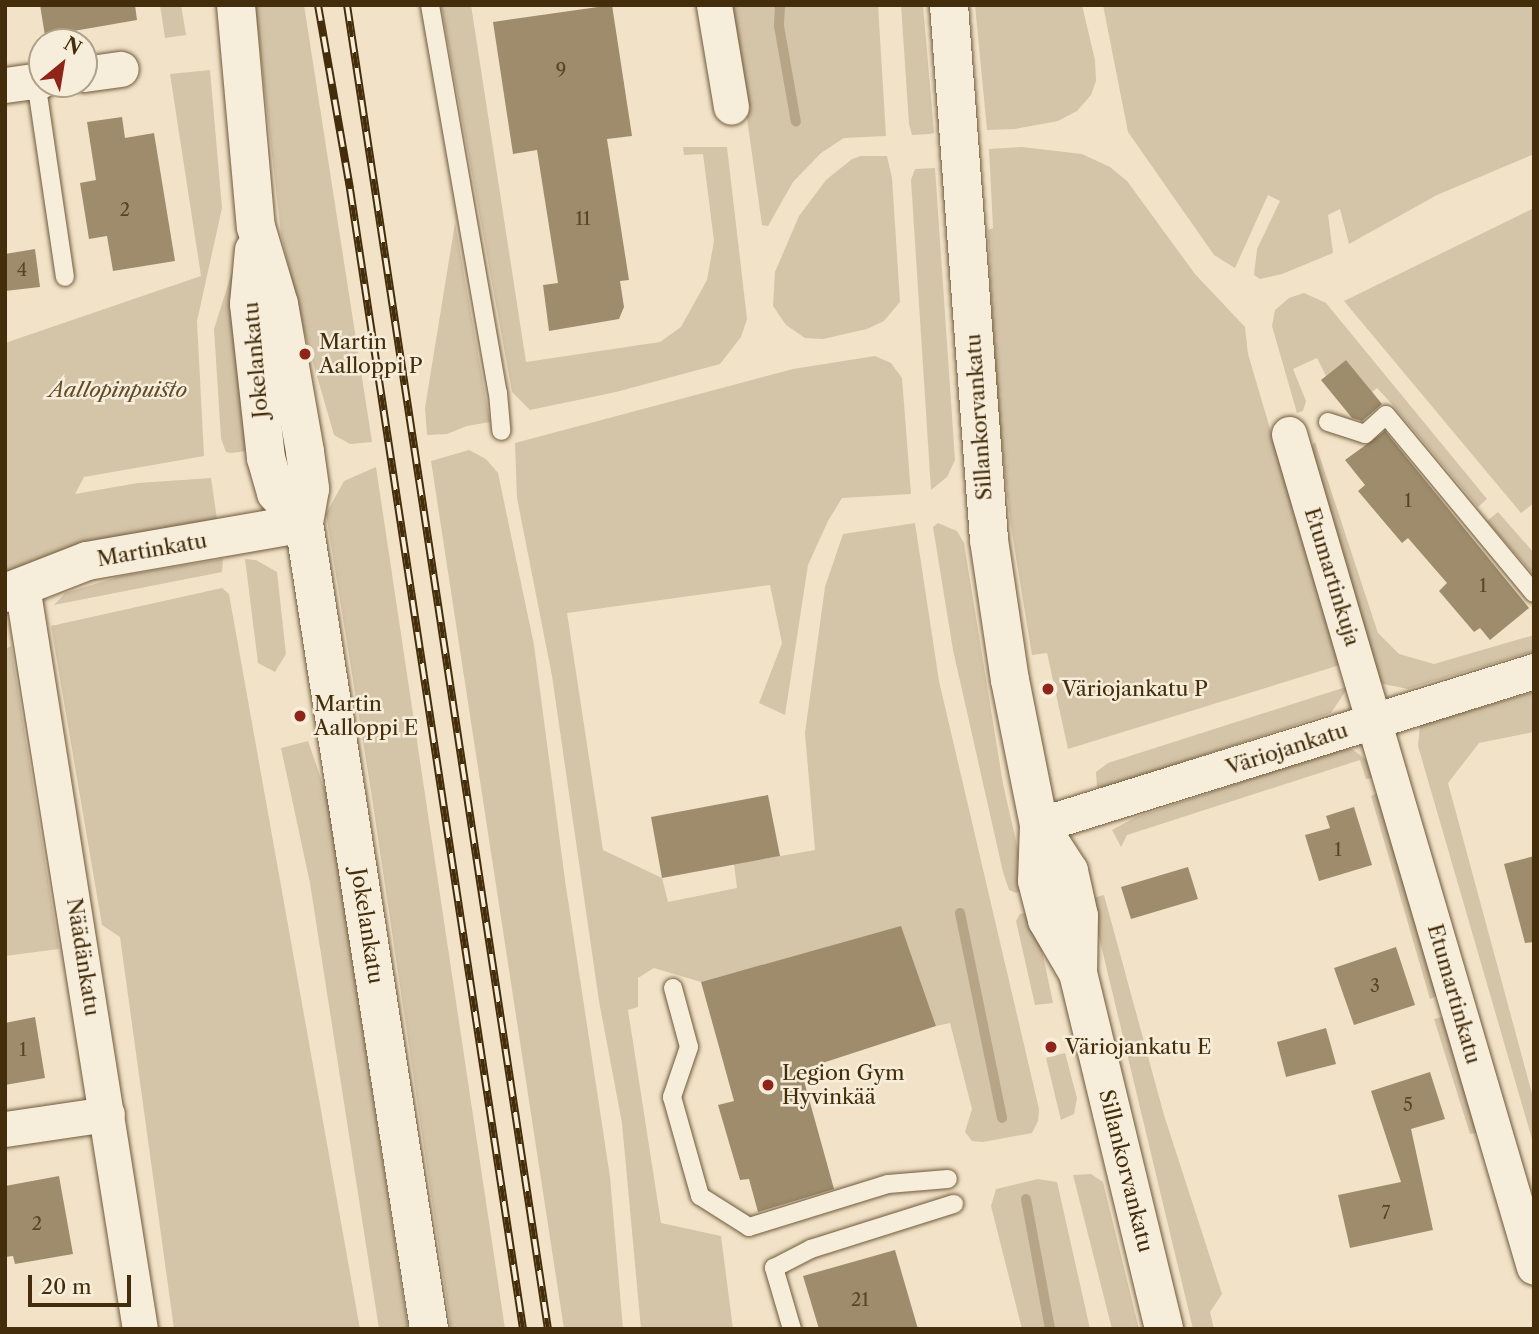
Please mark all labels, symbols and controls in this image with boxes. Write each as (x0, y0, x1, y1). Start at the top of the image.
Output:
north arrow (28, 28, 98, 98)
text: N (60, 32, 86, 60)
house number: 9 (556, 59, 566, 81)
house number: 2 (120, 199, 130, 221)
house number: 11 (575, 208, 591, 230)
house number: 4 (17, 259, 27, 281)
street label: Jokelankatu (238, 301, 274, 419)
place label: Martin Aalloppi P (319, 329, 423, 379)
street label: Sillankorvankatu (961, 333, 997, 501)
marker: Martin Aalloppi P (297, 346, 313, 362)
park label: Aallopinpuisto (49, 377, 187, 403)
house number: 1 (1404, 490, 1412, 512)
street label: Etumartinkuja (1299, 505, 1365, 649)
street label: Martinkatu (95, 528, 209, 572)
house number: 1 (1479, 575, 1487, 597)
place label: Väriojankatu P (1062, 676, 1208, 702)
marker: Väriojankatu P (1040, 681, 1056, 697)
place label: Martin Aalloppi E (314, 691, 418, 741)
marker: Martin Aalloppi E (292, 708, 308, 724)
street label: Väriojankatu (1223, 717, 1351, 781)
house number: 1 (1334, 839, 1342, 861)
street label: Jokelankatu (345, 866, 389, 986)
street label: Näädänkatu (61, 896, 105, 1018)
street label: Etumartinkatu (1422, 921, 1486, 1067)
house number: 3 (1370, 975, 1380, 997)
place label: Väriojankatu E (1065, 1034, 1211, 1060)
house number: 1 (19, 1039, 27, 1061)
marker: Väriojankatu E (1043, 1039, 1059, 1055)
place label: Legion Gym Hyvinkää (782, 1060, 905, 1110)
marker: Legion Gym Hyvinkää (760, 1077, 776, 1093)
street label: Sillankorvankatu (1094, 1087, 1158, 1255)
house number: 5 (1403, 1094, 1413, 1116)
house number: 7 (1382, 1202, 1390, 1224)
house number: 2 (32, 1213, 42, 1235)
scale bar (32, 1260, 135, 1304)
text: 20 m (41, 1274, 92, 1299)
house number: 21 (851, 1289, 869, 1311)

